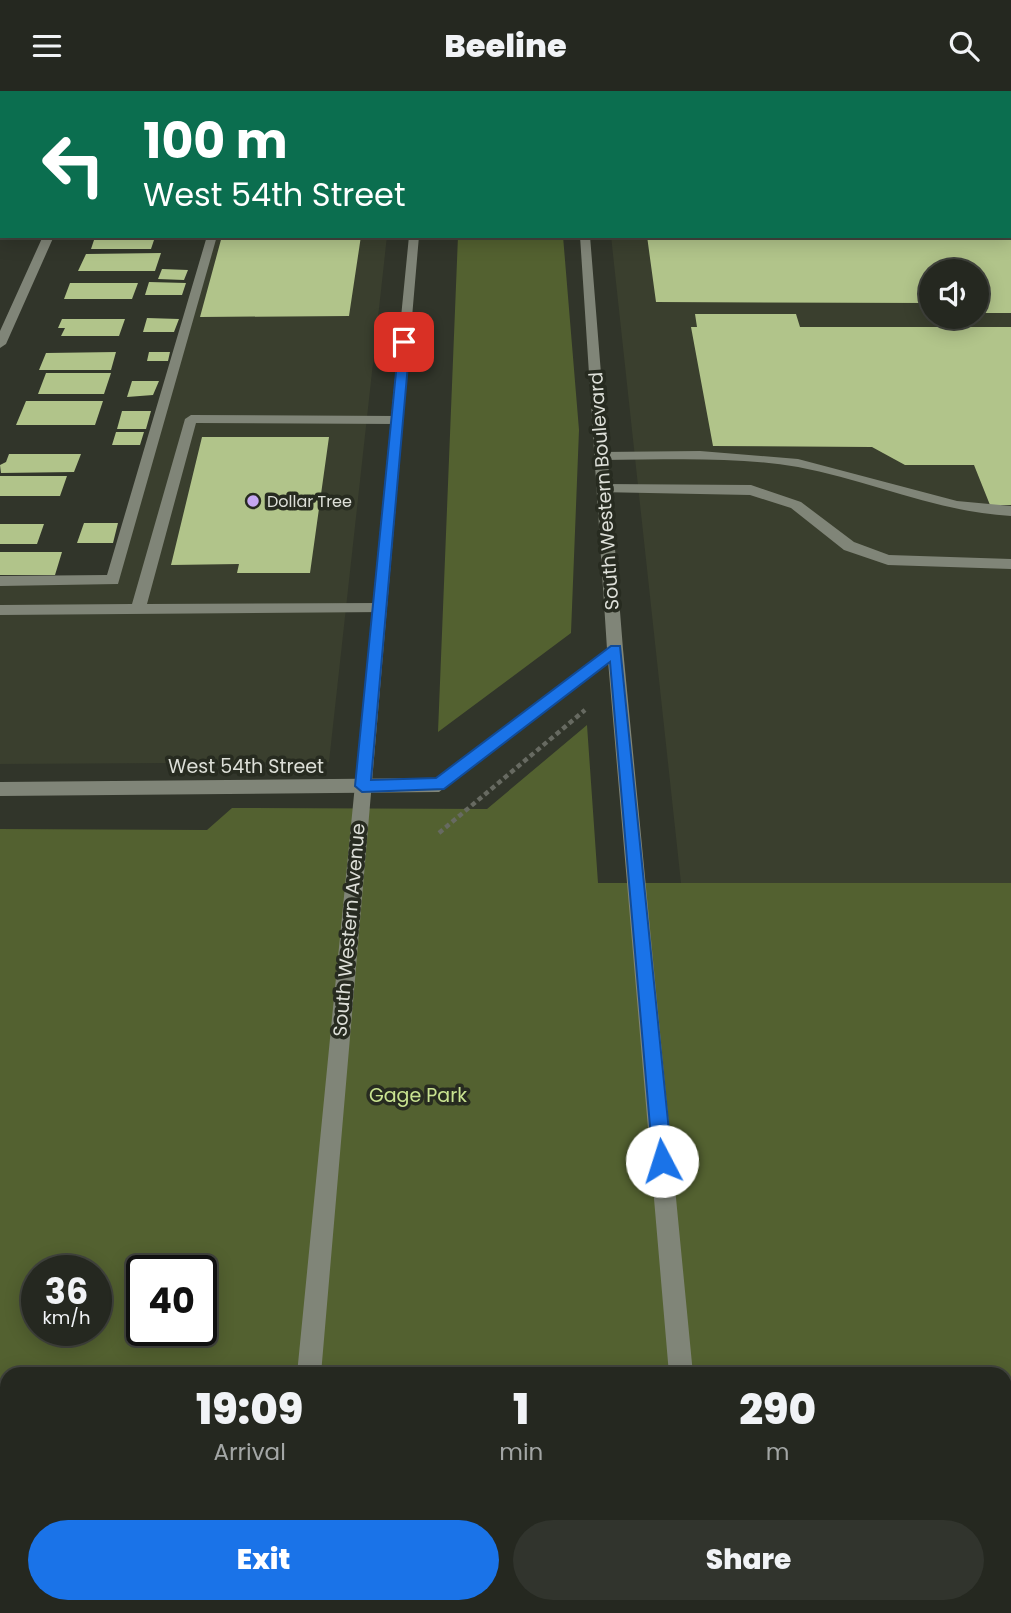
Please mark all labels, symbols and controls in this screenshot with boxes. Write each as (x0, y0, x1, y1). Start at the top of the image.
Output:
text: Beeline (444, 23, 567, 68)
icon: menu (28, 27, 66, 65)
icon: search (945, 27, 983, 65)
text: 100 m (143, 107, 288, 175)
icon: left (28, 119, 119, 210)
text: West 54th Street (143, 172, 406, 217)
map controls (919, 259, 989, 329)
button: sound (919, 259, 989, 329)
pin (374, 312, 434, 372)
icon: arrive (385, 323, 423, 361)
street label: South Western Boulevard (582, 371, 626, 611)
place label: Dollar Tree (267, 490, 352, 513)
marker: Dollar Tree (245, 493, 261, 509)
street label: West 54th Street (168, 753, 324, 780)
street label: South Western Avenue (326, 822, 372, 1038)
park label: Gage Park (369, 1082, 467, 1109)
position arrow (625, 1124, 699, 1198)
speed limit sign: 40 (126, 1255, 217, 1346)
text: 36 (45, 1267, 88, 1316)
text: km/h (43, 1305, 90, 1330)
text: 19:09 (196, 1380, 303, 1439)
text: 1 (513, 1380, 529, 1439)
text: 290 (739, 1380, 816, 1439)
text: Arrival (213, 1436, 286, 1468)
text: min (499, 1436, 543, 1468)
text: m (766, 1436, 789, 1468)
button: Exit (28, 1520, 499, 1600)
button: Share (513, 1520, 984, 1600)

